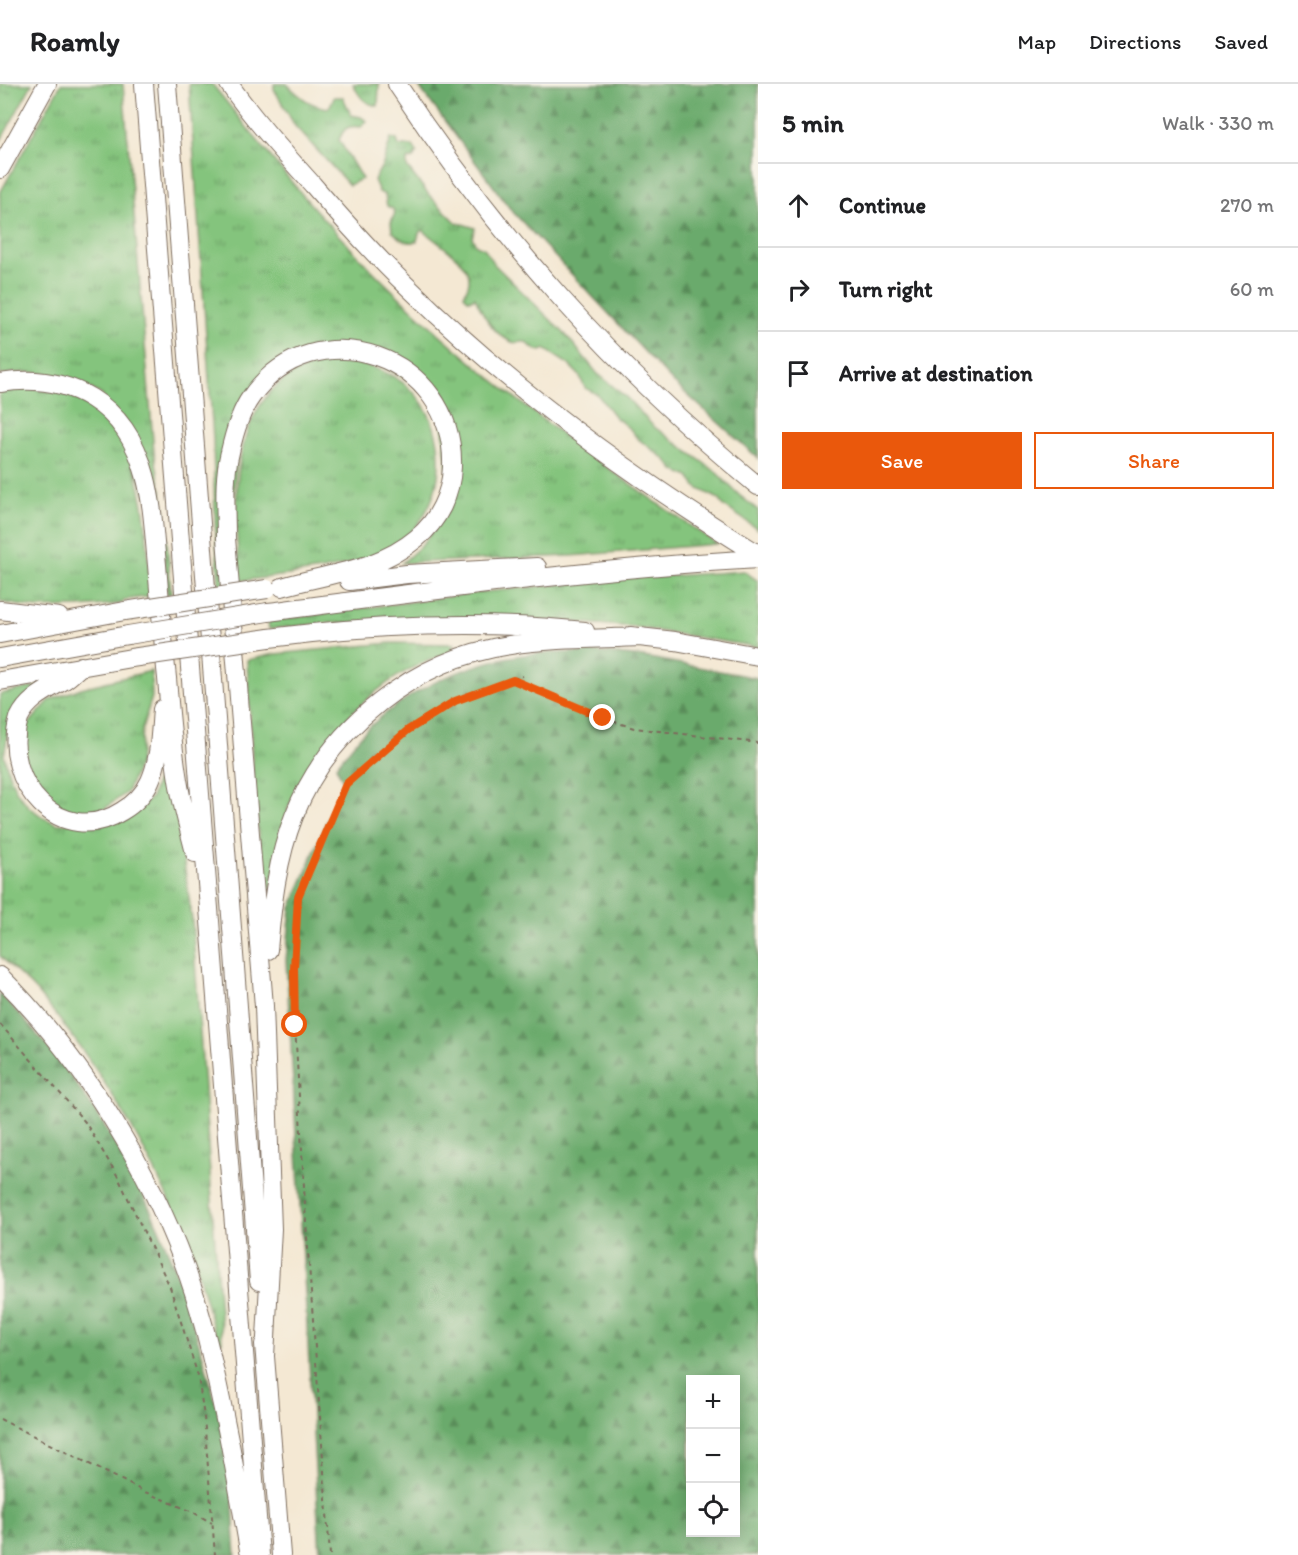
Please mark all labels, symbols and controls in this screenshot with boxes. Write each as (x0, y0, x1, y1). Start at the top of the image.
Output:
text: Roamly (30, 24, 120, 58)
text: Map (1018, 29, 1056, 54)
text: Directions (1089, 29, 1181, 54)
text: Saved (1214, 29, 1268, 54)
text: 5 min (782, 107, 844, 139)
text: Walk · 330 m (1162, 111, 1274, 135)
icon: ahead (782, 189, 815, 222)
text: Continue (839, 192, 926, 219)
text: 270 m (1220, 193, 1274, 217)
icon: right (782, 273, 815, 306)
text: Turn right (839, 276, 933, 303)
text: 60 m (1230, 277, 1274, 301)
icon: arrive (782, 357, 815, 390)
text: Arrive at destination (839, 360, 1033, 387)
button: Save (782, 432, 1022, 489)
button: Share (1034, 432, 1274, 489)
route end (589, 704, 615, 730)
route start (281, 1011, 307, 1037)
map controls (686, 1375, 740, 1537)
button: + (686, 1375, 740, 1429)
button: − (686, 1429, 740, 1483)
button: locate (686, 1483, 740, 1537)

